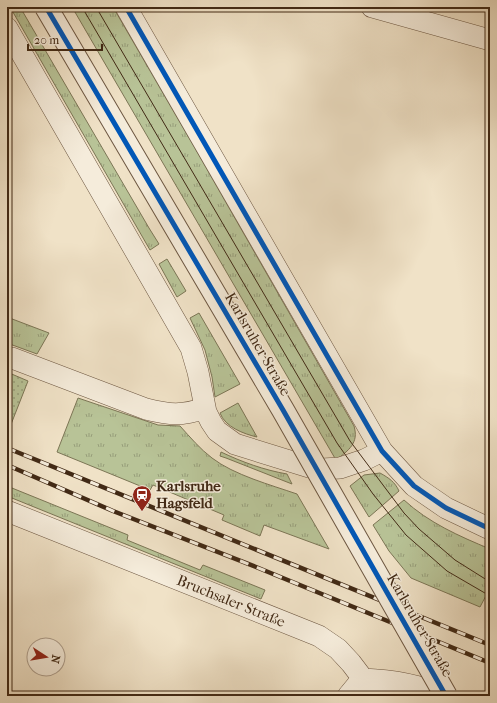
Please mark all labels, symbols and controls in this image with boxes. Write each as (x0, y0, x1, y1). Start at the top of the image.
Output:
scale bar (28, 26, 102, 52)
text: 20 m (34, 33, 59, 47)
street label: Karlsruher Straße (221, 289, 295, 399)
place label: Karlsruhe Hagsfeld (156, 477, 221, 512)
station icon: Karlsruhe Hagsfeld (131, 484, 153, 512)
street label: Karlsruher Straße (383, 570, 457, 680)
street label: Bruchsaler Straße (174, 571, 288, 631)
north arrow (26, 637, 66, 677)
text: N (48, 654, 63, 665)

